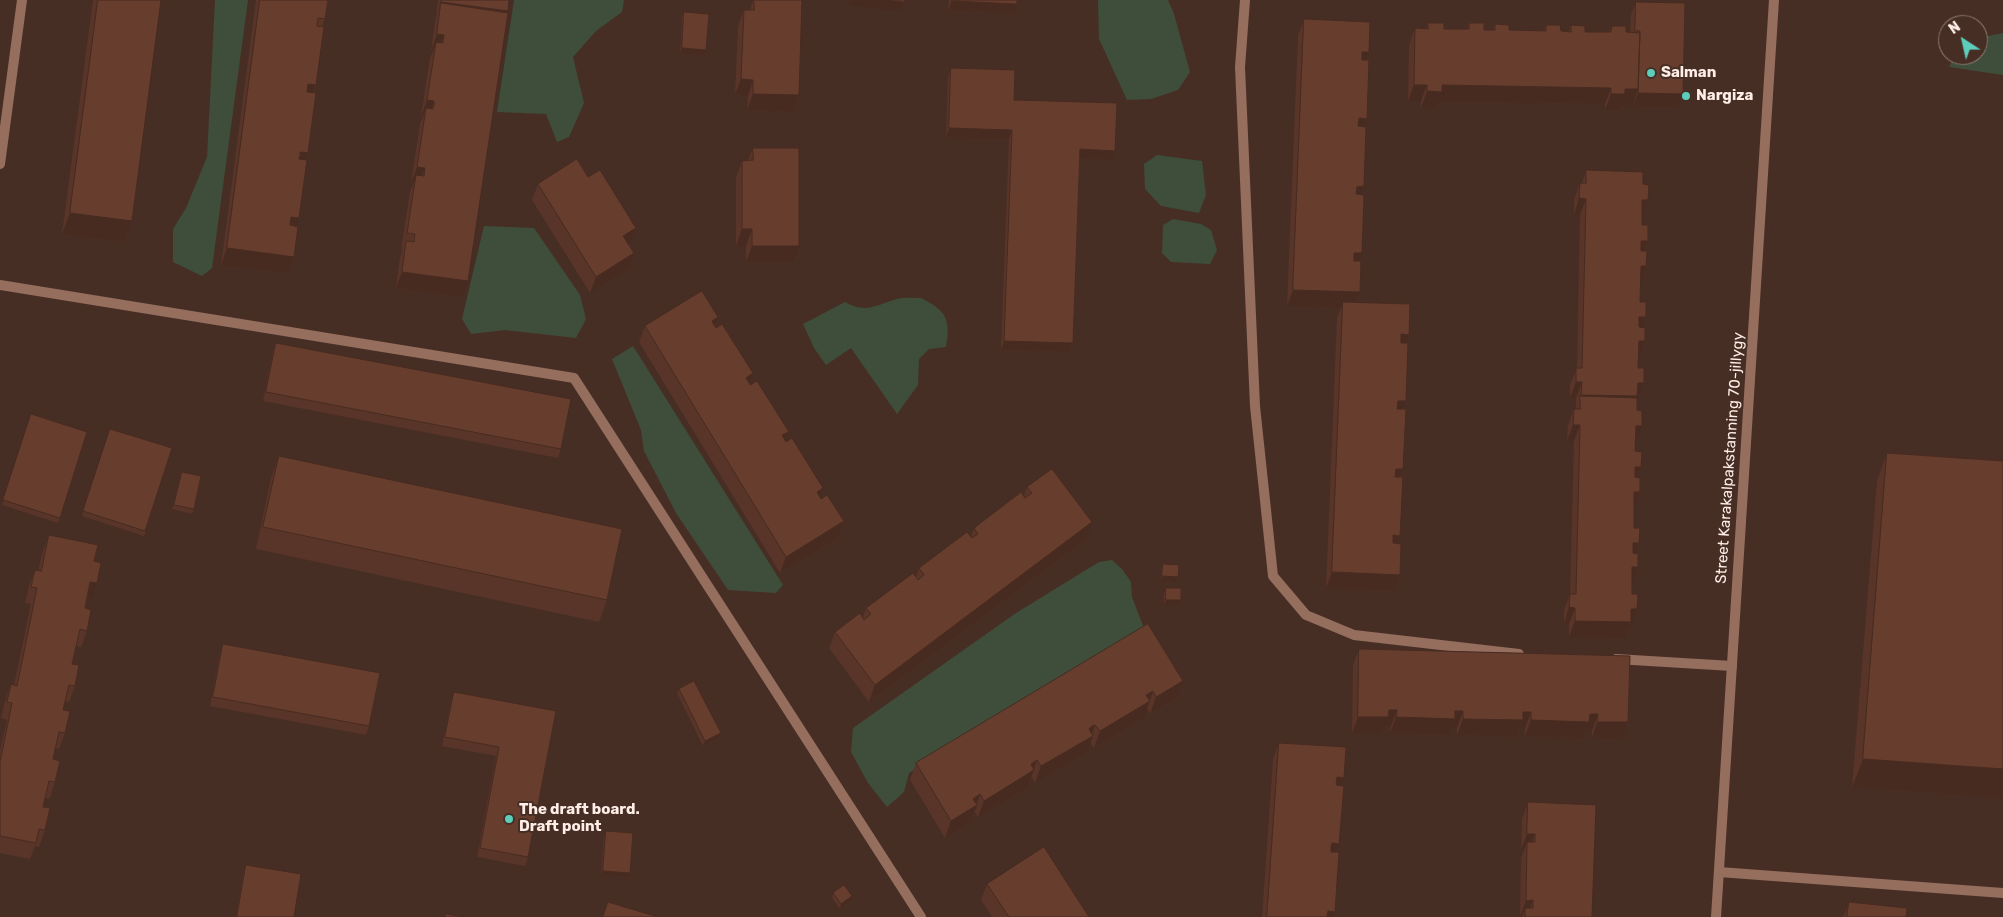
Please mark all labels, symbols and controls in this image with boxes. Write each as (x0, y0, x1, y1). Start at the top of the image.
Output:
north arrow (1938, 15, 1988, 65)
text: N (1946, 18, 1964, 38)
place label: Salman (1661, 64, 1716, 82)
marker: Salman (1645, 67, 1657, 79)
place label: Nargiza (1696, 87, 1753, 105)
marker: Nargiza (1680, 90, 1692, 102)
street label: Street Karakalpakstanning 70-jillygy (1712, 332, 1748, 584)
place label: The draft board. Draft point (519, 801, 640, 836)
marker: The draft board. Draft point (503, 813, 515, 825)

